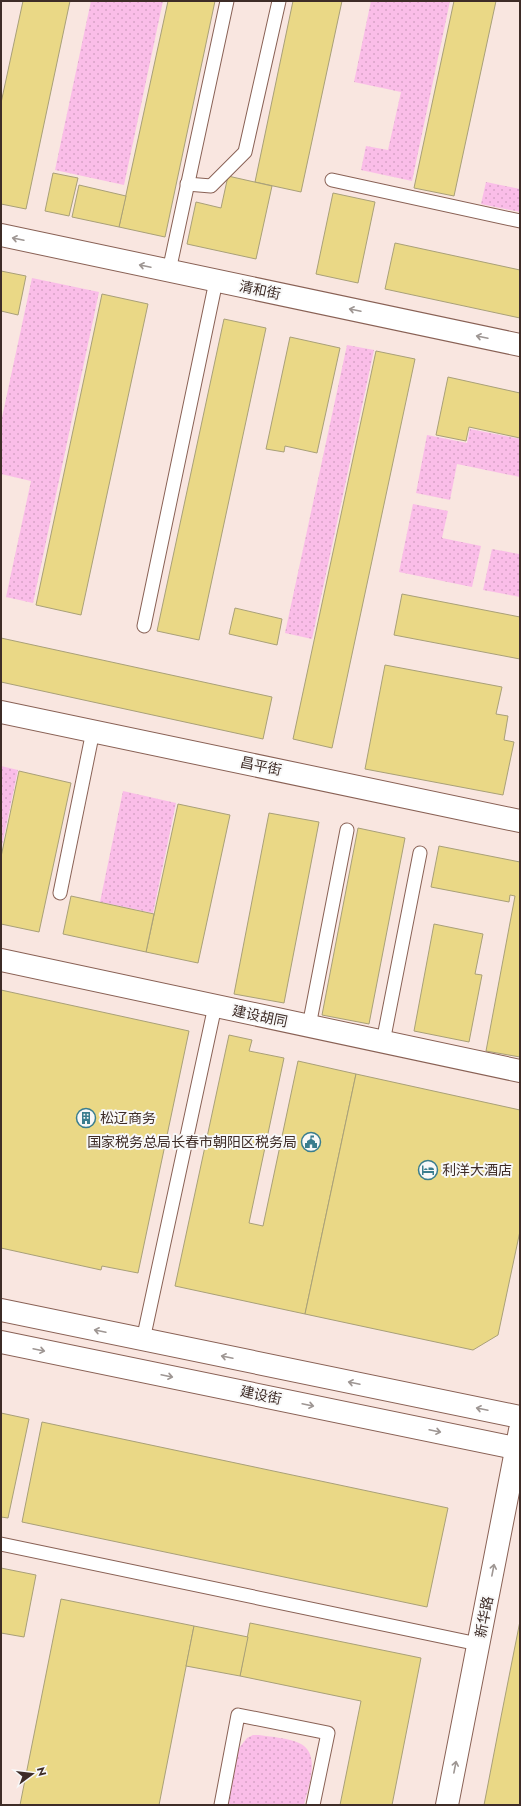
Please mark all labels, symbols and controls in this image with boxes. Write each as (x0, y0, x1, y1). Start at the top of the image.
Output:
one-way arrow (12, 235, 25, 243)
one-way arrow (139, 261, 152, 269)
street label: 清和街 (237, 276, 283, 304)
one-way arrow (348, 306, 361, 314)
one-way arrow (476, 333, 489, 341)
street label: 昌平街 (238, 752, 284, 780)
street label: 建设胡同 (231, 1000, 289, 1032)
building icon: 松辽商务 (75, 1107, 97, 1129)
place label: 松辽商务 (100, 1108, 156, 1128)
public building icon: 国家税务总局长春市朝阳区税务局 (300, 1131, 322, 1153)
place label: 国家税务总局长春市朝阳区税务局 (87, 1132, 297, 1152)
hotel icon: 利洋大酒店 (417, 1159, 439, 1181)
place label: 利洋大酒店 (442, 1160, 512, 1180)
one-way arrow (94, 1326, 107, 1334)
one-way arrow (32, 1346, 45, 1354)
one-way arrow (221, 1353, 234, 1361)
one-way arrow (160, 1373, 173, 1381)
one-way arrow (348, 1379, 361, 1387)
street label: 建设街 (238, 1381, 284, 1409)
one-way arrow (301, 1402, 314, 1410)
one-way arrow (476, 1405, 489, 1413)
one-way arrow (428, 1428, 441, 1436)
one-way arrow (489, 1564, 497, 1577)
street label: 新华路 (470, 1594, 498, 1640)
north arrow (12, 1754, 52, 1794)
one-way arrow (451, 1761, 459, 1774)
text: N (33, 1765, 51, 1778)

